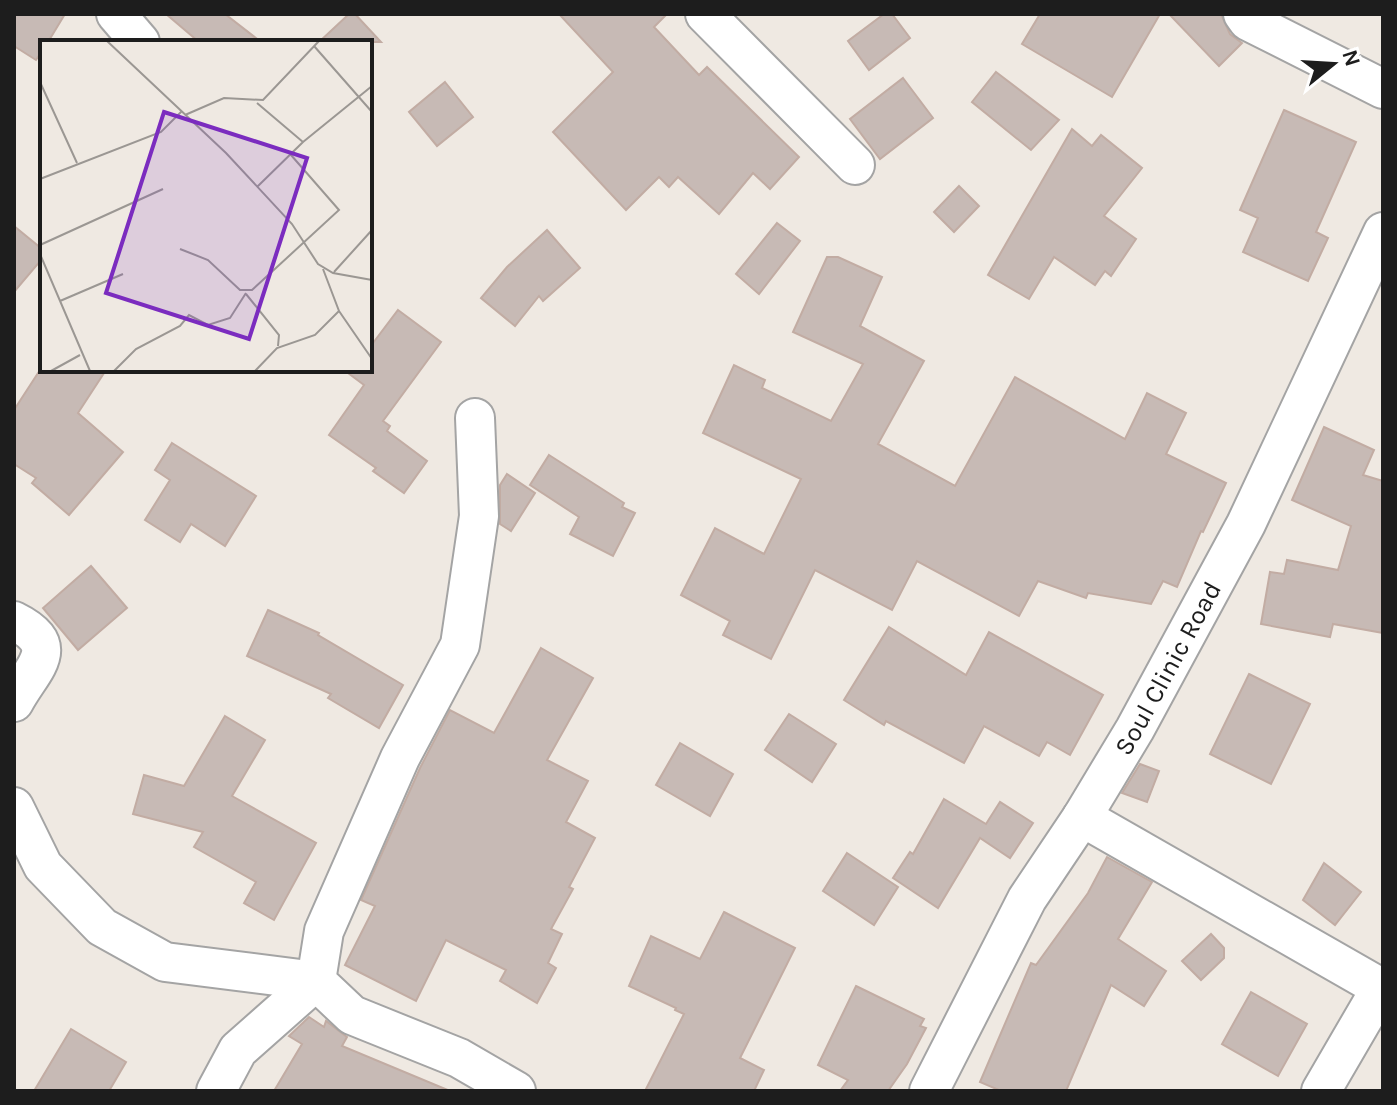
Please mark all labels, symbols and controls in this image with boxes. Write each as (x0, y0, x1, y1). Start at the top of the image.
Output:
north arrow (1293, 24, 1373, 104)
inset map (40, 40, 372, 372)
text: N (1336, 47, 1366, 70)
street label: Soul Clinic Road (1107, 576, 1227, 761)

